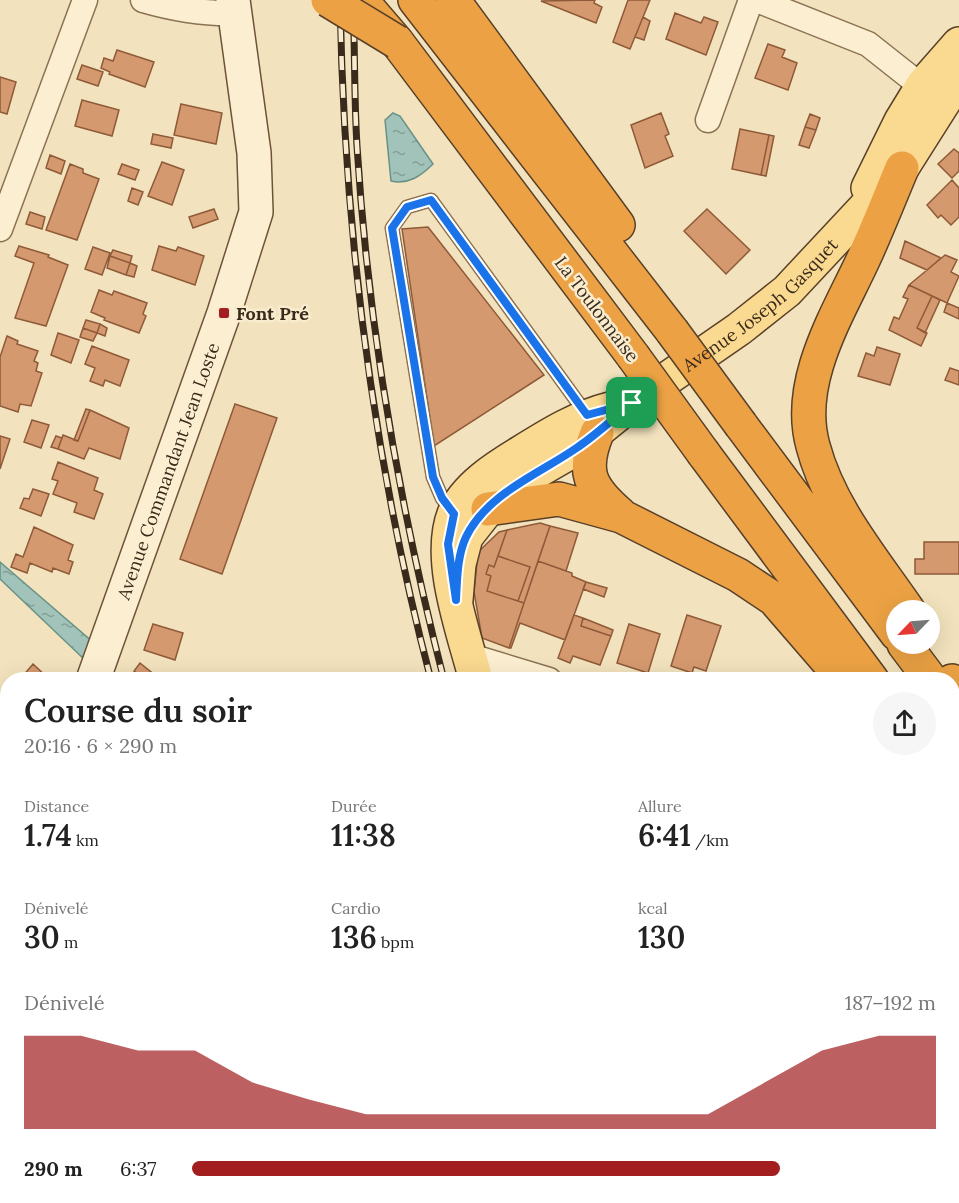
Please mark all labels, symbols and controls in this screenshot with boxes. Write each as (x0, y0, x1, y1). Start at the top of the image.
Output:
street label: Avenue Joseph Gasquet (677, 233, 842, 377)
street label: La Toulonnaise (550, 252, 644, 367)
place label: Font Pré (236, 302, 309, 325)
marker: Font Pré (217, 306, 231, 320)
street label: Avenue Commandant Jean Loste (111, 339, 224, 603)
pin (606, 377, 657, 428)
icon: arrive (615, 386, 648, 419)
north arrow (886, 600, 940, 654)
map controls (886, 600, 940, 654)
text: Course du soir (24, 689, 252, 731)
button: share (873, 692, 936, 755)
text: 20:16 · 6 × 290 m (24, 733, 177, 758)
text: Distance (24, 796, 89, 816)
text: Durée (331, 796, 377, 816)
text: Allure (638, 796, 682, 816)
text: 1.74 (24, 816, 72, 854)
text: 11:38 (331, 816, 396, 854)
text: 6:41 (638, 816, 691, 854)
text: km (72, 830, 99, 850)
text: /km (691, 830, 729, 850)
text: Dénivelé (24, 898, 89, 918)
text: Cardio (331, 898, 381, 918)
text: kcal (638, 898, 668, 918)
text: 30 (24, 918, 60, 956)
text: 136 (331, 918, 377, 956)
text: 130 (638, 918, 685, 956)
text: m (60, 932, 78, 952)
text: bpm (377, 932, 414, 952)
text: Dénivelé (24, 990, 105, 1015)
text: 187–192 m (845, 990, 936, 1015)
text: 290 m (24, 1156, 83, 1181)
text: 6:37 (120, 1156, 156, 1181)

